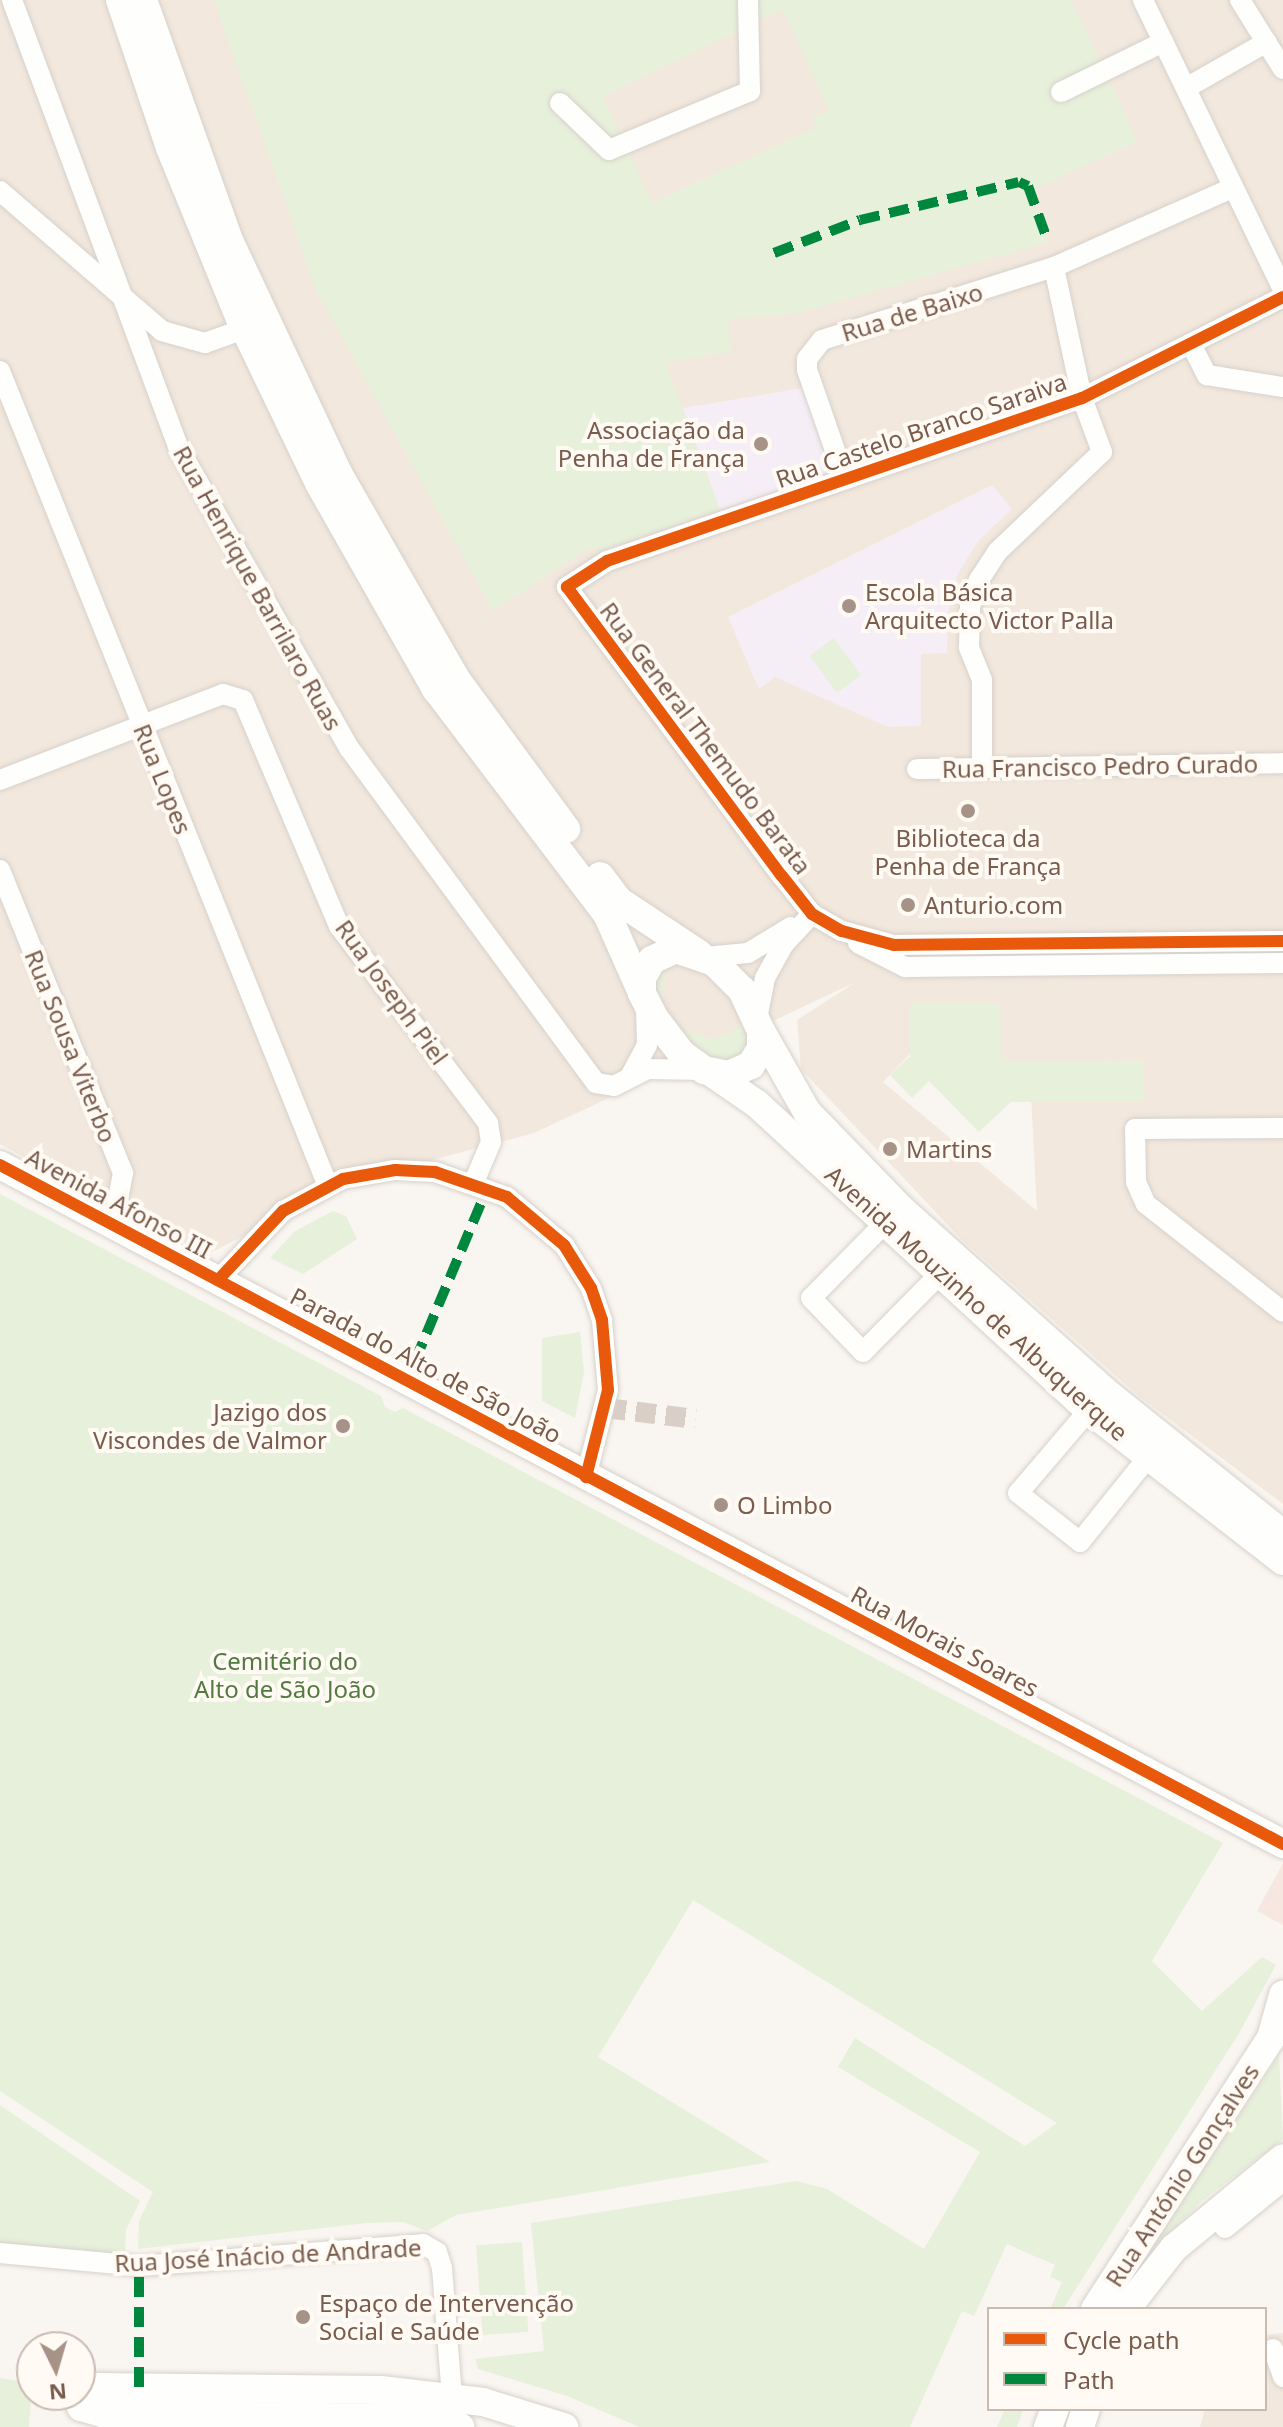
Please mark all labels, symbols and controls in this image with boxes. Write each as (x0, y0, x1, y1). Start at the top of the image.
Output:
street label: Rua de Baixo (838, 277, 986, 347)
street label: Rua Castelo Branco Saraiva (772, 367, 1070, 493)
place label: Associação da Penha de França (558, 416, 745, 472)
marker: Associação da Penha de França (752, 435, 770, 453)
street label: Rua Henrique Barrilaro Ruas (168, 441, 348, 735)
place label: Escola Básica Arquitecto Victor Palla (865, 578, 1114, 634)
street label: Rua General Themudo Barata (594, 596, 818, 880)
marker: Escola Básica Arquitecto Victor Palla (840, 597, 858, 615)
street label: Rua Lopes (128, 720, 198, 838)
street label: Rua Francisco Pedro Curado (942, 749, 1258, 783)
marker: Biblioteca da Penha de França (959, 802, 977, 820)
place label: Biblioteca da Penha de França (874, 824, 1062, 880)
place label: Anturio.com (924, 891, 1063, 919)
marker: Anturio.com (899, 896, 917, 914)
street label: Rua Joseph Piel (330, 914, 454, 1070)
street label: Rua Sousa Viterbo (19, 945, 123, 1147)
place label: Martins (906, 1135, 992, 1163)
marker: Martins (881, 1140, 899, 1158)
street label: Avenida Afonso III (21, 1142, 217, 1264)
street label: Avenida Mouzinho de Albuquerque (820, 1160, 1134, 1446)
street label: Parada do Alto de São João (286, 1281, 566, 1449)
place label: Jazigo dos Viscondes de Valmor (93, 1398, 327, 1454)
marker: Jazigo dos Viscondes de Valmor (334, 1417, 352, 1435)
place label: O Limbo (737, 1491, 832, 1519)
marker: O Limbo (712, 1496, 730, 1514)
street label: Rua Morais Soares (846, 1579, 1044, 1703)
park label: Cemitério do Alto de São João (194, 1647, 376, 1703)
street label: Rua António Gonçalves (1099, 2058, 1265, 2292)
street label: Rua José Inácio de Andrade (114, 2233, 422, 2277)
place label: Espaço de Intervenção Social e Saúde (319, 2289, 574, 2345)
legend (987, 2307, 1267, 2411)
marker: Espaço de Intervenção Social e Saúde (294, 2308, 312, 2326)
text: Cycle path (1063, 2323, 1180, 2356)
north arrow (16, 2331, 96, 2411)
text: Path (1063, 2363, 1114, 2396)
text: N (48, 2377, 68, 2409)

